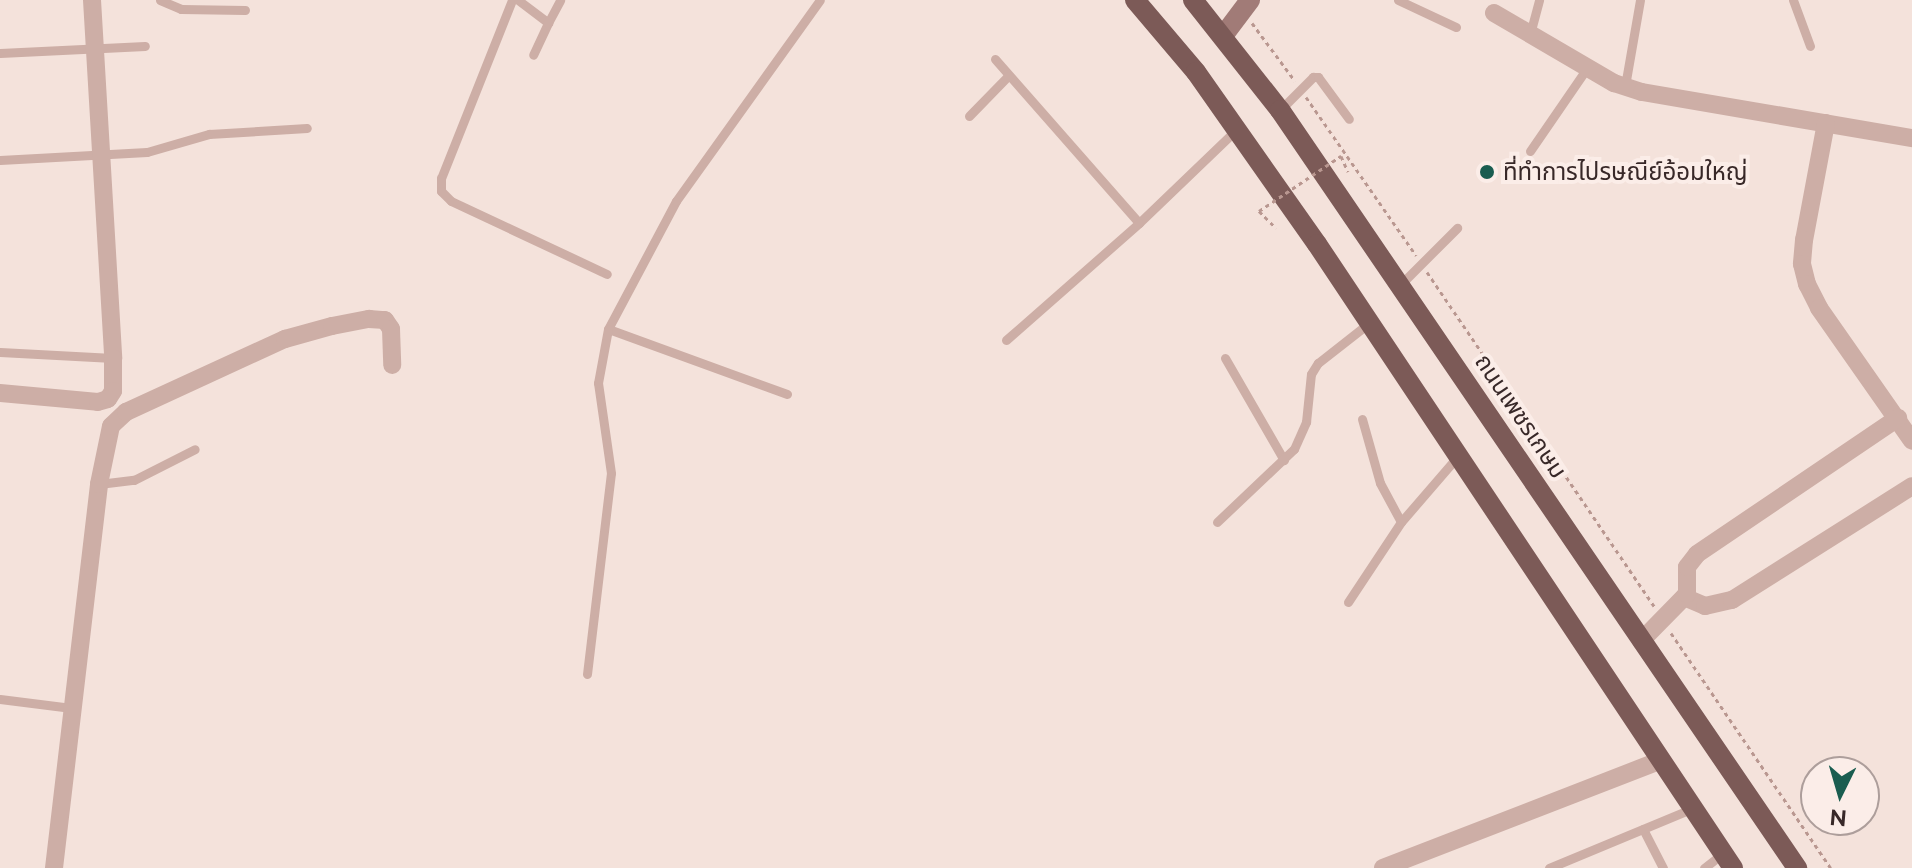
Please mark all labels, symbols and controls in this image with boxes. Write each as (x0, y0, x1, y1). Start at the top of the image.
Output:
place label: ที่ทำการไปรษณีย์อ้อมใหญ่ (1503, 158, 1748, 186)
marker: ที่ทำการไปรษณีย์อ้อมใหญ่ (1478, 163, 1496, 181)
street label: ถนนเพชรเกษม (1469, 348, 1573, 484)
north arrow (1800, 756, 1880, 836)
text: N (1829, 804, 1848, 832)

